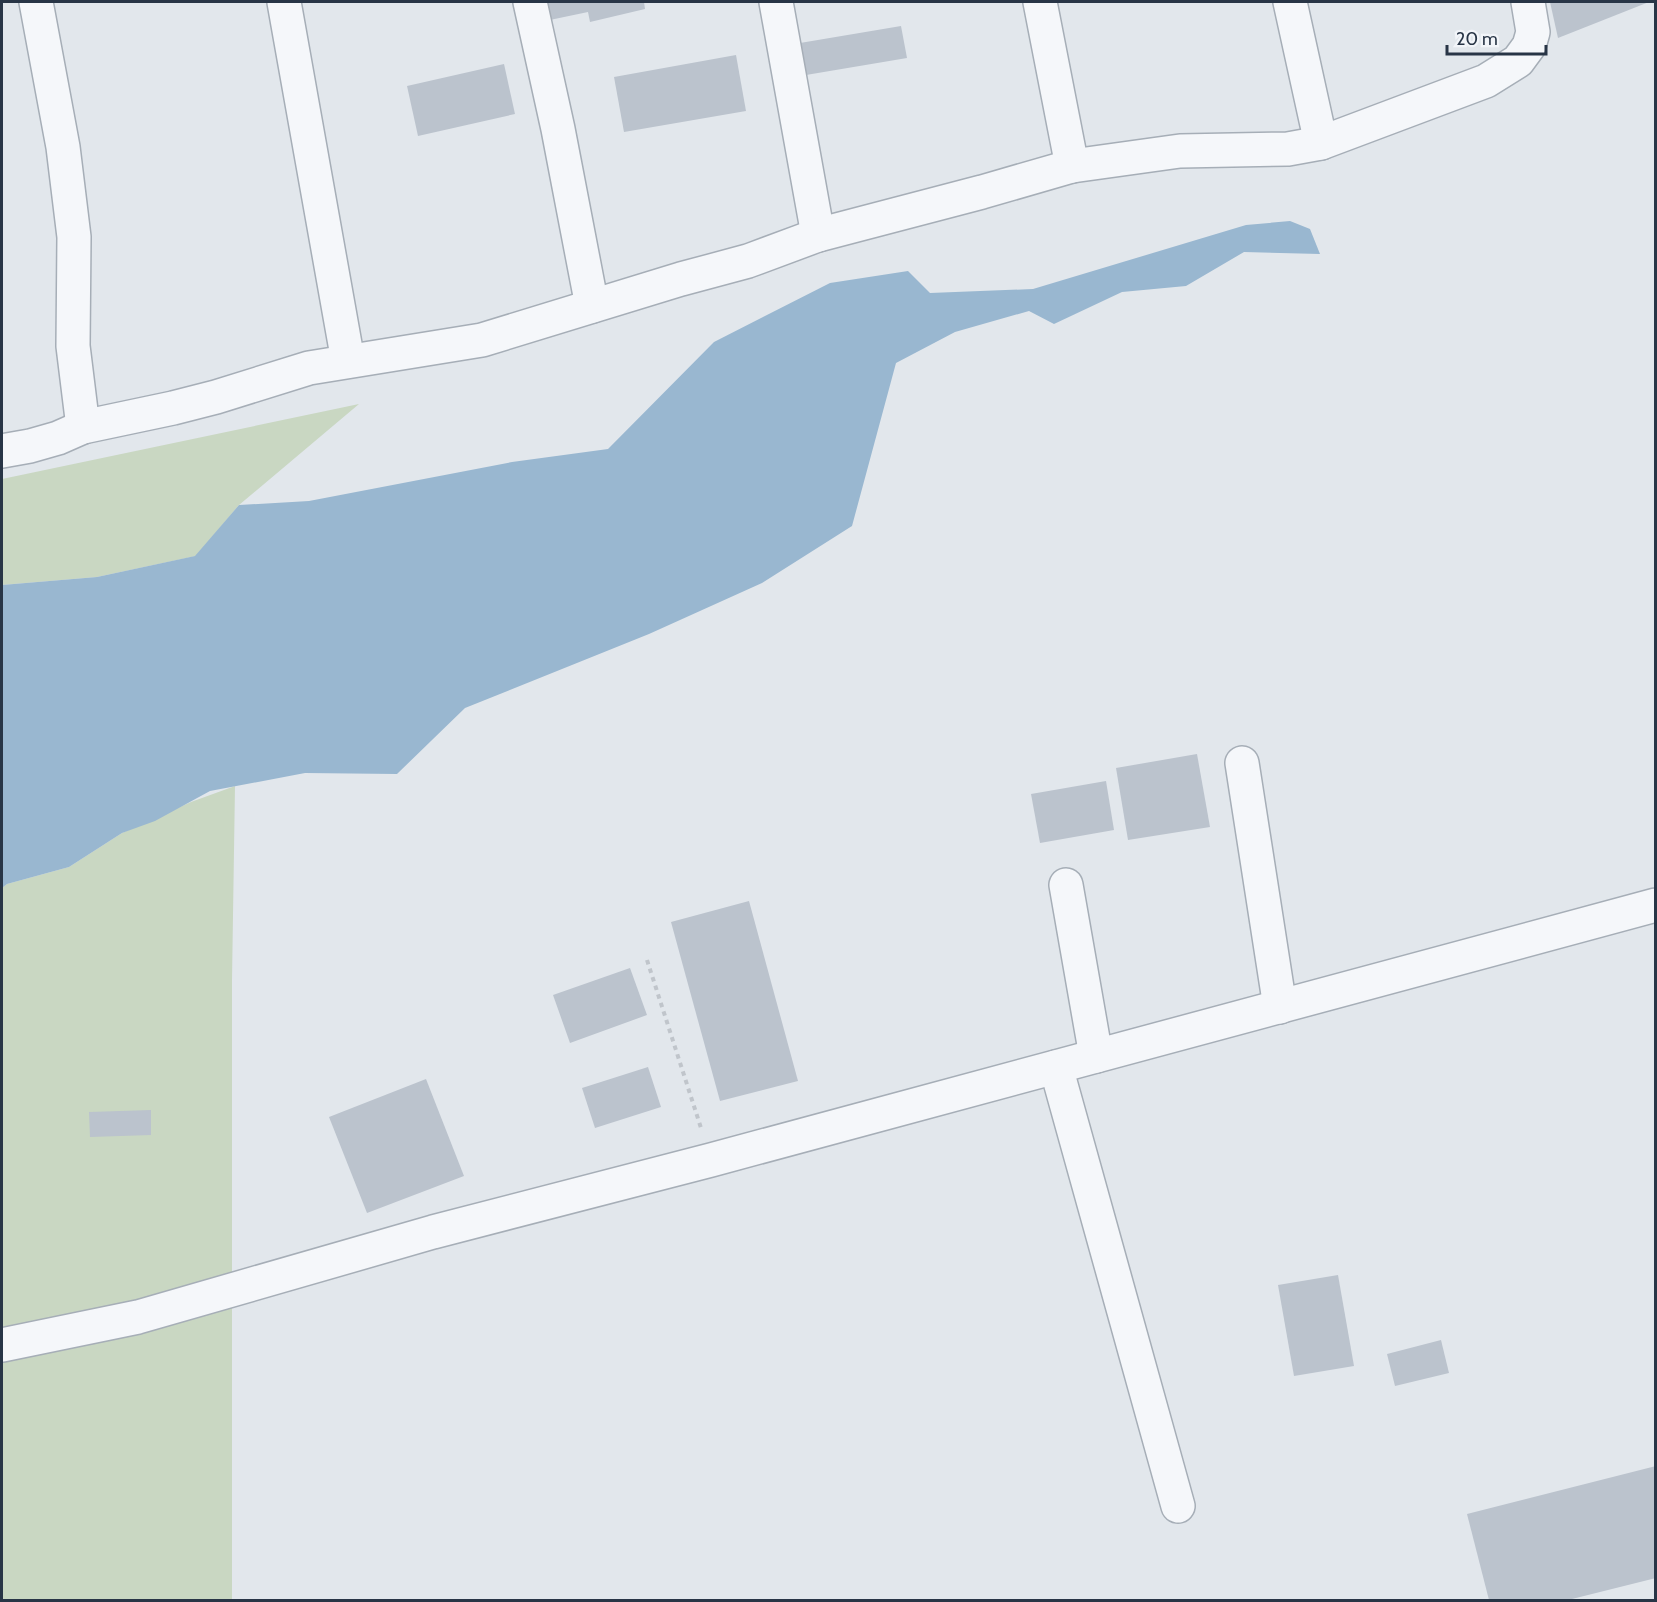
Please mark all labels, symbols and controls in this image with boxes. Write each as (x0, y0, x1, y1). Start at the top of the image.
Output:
scale bar (1447, 18, 1546, 56)
text: 20 m (1456, 28, 1498, 50)

